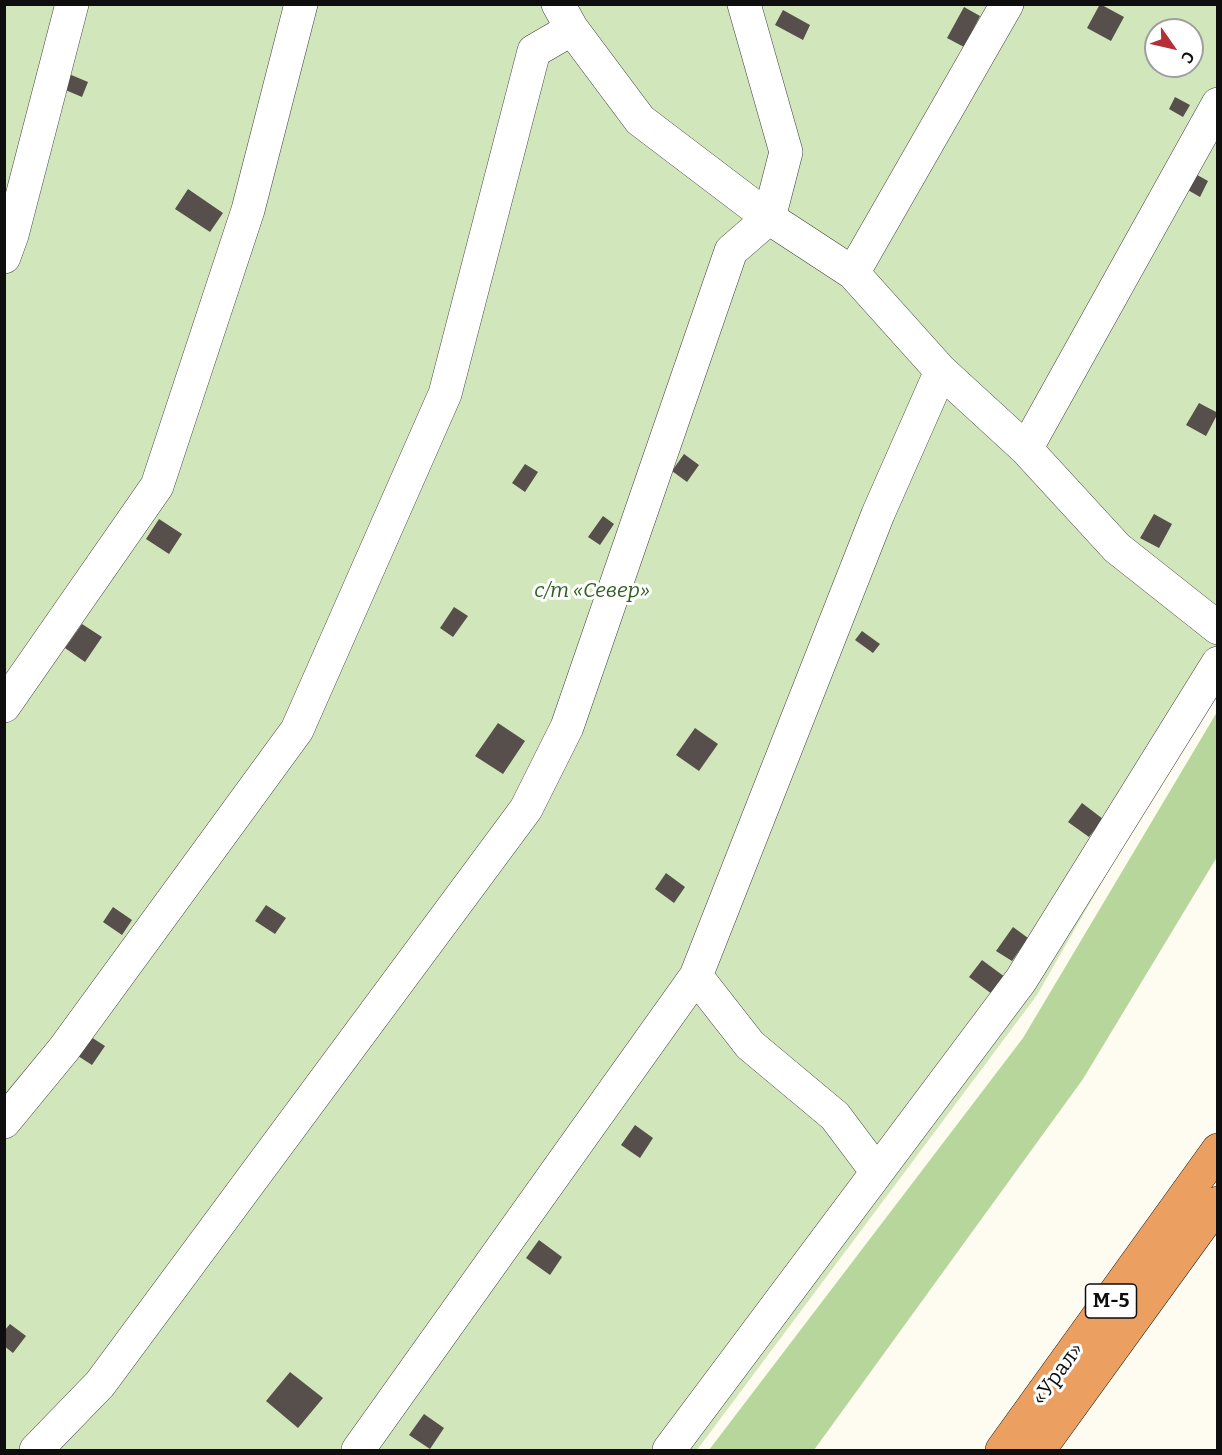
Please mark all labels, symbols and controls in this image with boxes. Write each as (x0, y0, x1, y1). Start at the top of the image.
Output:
north arrow (1144, 18, 1204, 78)
text: С (1177, 48, 1198, 67)
park label: с/т «Север» (534, 578, 650, 604)
road number: М-5 (1086, 1284, 1136, 1318)
street label: «Урал» (1027, 1338, 1089, 1410)

